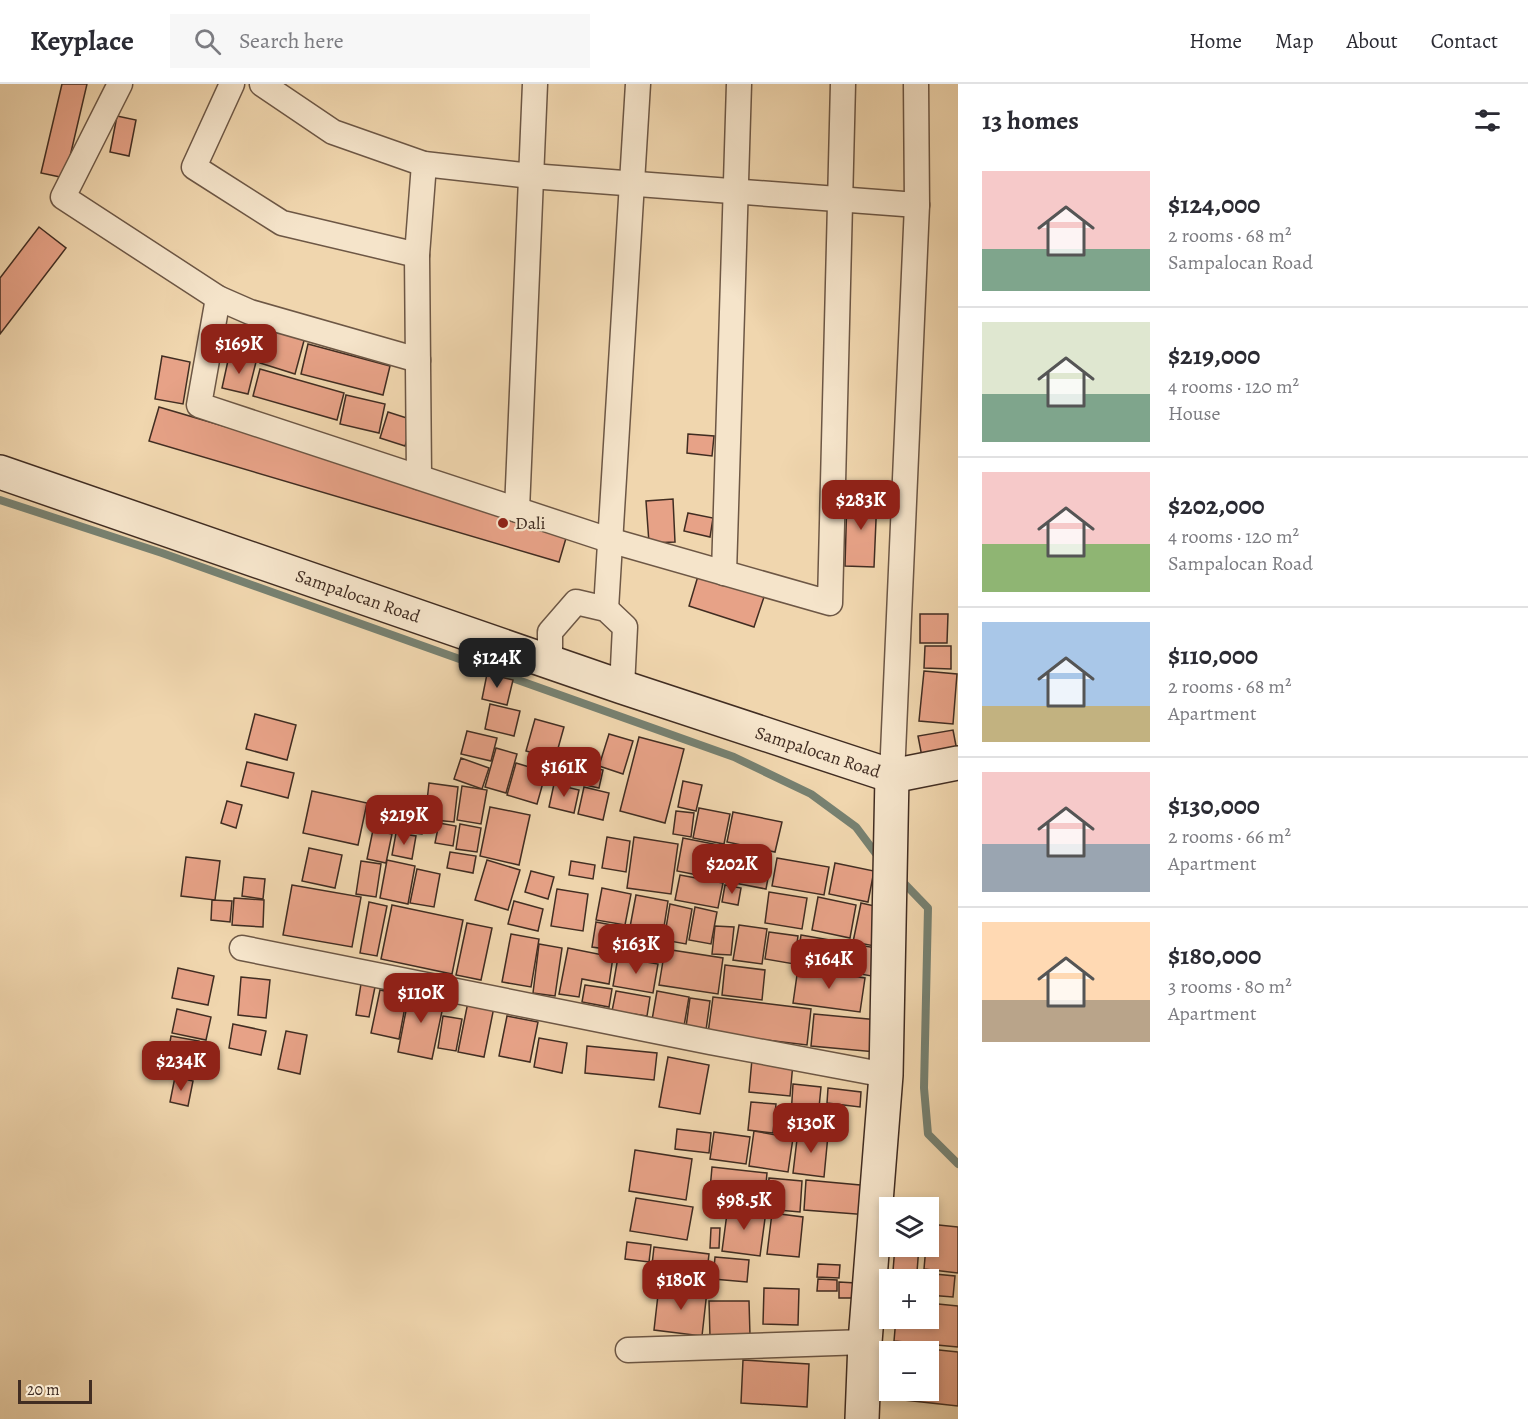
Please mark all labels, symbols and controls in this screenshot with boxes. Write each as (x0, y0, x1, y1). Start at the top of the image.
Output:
search box (170, 14, 590, 68)
text: Keyplace (30, 22, 134, 60)
icon: search (191, 25, 224, 58)
text: Search here (239, 26, 344, 56)
text: Home (1189, 27, 1242, 55)
text: Map (1275, 27, 1313, 55)
text: About (1346, 27, 1398, 55)
text: Contact (1431, 27, 1498, 55)
text: 13 homes (982, 103, 1079, 138)
icon: filters (1471, 104, 1504, 137)
text: $124,000 (1168, 187, 1260, 222)
icon: home (1030, 195, 1102, 267)
text: 2 rooms · 68 m² (1168, 222, 1292, 249)
text: Sampalocan Road (1168, 249, 1313, 276)
pin: $169K (197, 324, 281, 375)
text: $169K (215, 330, 263, 357)
text: $219,000 (1168, 338, 1260, 373)
icon: home (1030, 346, 1102, 418)
text: 4 rooms · 120 m² (1168, 373, 1299, 400)
text: House (1168, 400, 1220, 427)
pin: $283K (819, 480, 903, 531)
text: $283K (836, 486, 886, 513)
text: $202,000 (1168, 488, 1265, 523)
icon: home (1030, 496, 1102, 568)
place label: Dali (515, 511, 546, 535)
marker: Dali (496, 516, 510, 530)
text: 4 rooms · 120 m² (1168, 523, 1299, 550)
text: Sampalocan Road (1168, 550, 1313, 577)
street label: Sampalocan Road (292, 563, 424, 629)
pin: $124K (455, 638, 539, 689)
text: $110,000 (1168, 638, 1258, 673)
text: $124K (473, 644, 521, 671)
icon: home (1030, 646, 1102, 718)
text: 2 rooms · 68 m² (1168, 673, 1292, 700)
text: Apartment (1168, 700, 1257, 727)
street label: Sampalocan Road (752, 720, 884, 784)
pin: $161K (522, 747, 606, 798)
text: $161K (541, 753, 587, 780)
text: $130,000 (1168, 788, 1260, 823)
pin: $219K (362, 795, 446, 846)
icon: home (1030, 796, 1102, 868)
text: $219K (380, 801, 428, 828)
text: 2 rooms · 66 m² (1168, 823, 1291, 850)
pin: $202K (690, 844, 774, 895)
text: $202K (706, 850, 758, 877)
text: Apartment (1168, 850, 1257, 877)
pin: $163K (594, 924, 678, 975)
text: $163K (612, 930, 660, 957)
text: $180,000 (1168, 938, 1261, 973)
pin: $164K (787, 939, 871, 990)
text: $164K (805, 945, 853, 972)
icon: home (1030, 946, 1102, 1018)
pin: $110K (379, 973, 463, 1024)
text: 3 rooms · 80 m² (1168, 973, 1292, 1000)
text: $110K (398, 979, 444, 1006)
text: Apartment (1168, 1000, 1257, 1027)
pin: $234K (139, 1041, 223, 1092)
text: $234K (156, 1047, 206, 1074)
pin: $130K (769, 1103, 853, 1154)
text: $130K (787, 1109, 835, 1136)
pin: $98.5K (695, 1180, 793, 1231)
text: $98.5K (716, 1186, 772, 1213)
map controls (879, 1197, 939, 1401)
button: layers (879, 1197, 939, 1257)
pin: $180K (639, 1260, 723, 1311)
text: $180K (656, 1266, 706, 1293)
button: + (879, 1269, 939, 1329)
button: − (879, 1341, 939, 1401)
scale bar (18, 1377, 92, 1404)
text: 20 m (27, 1379, 60, 1401)

